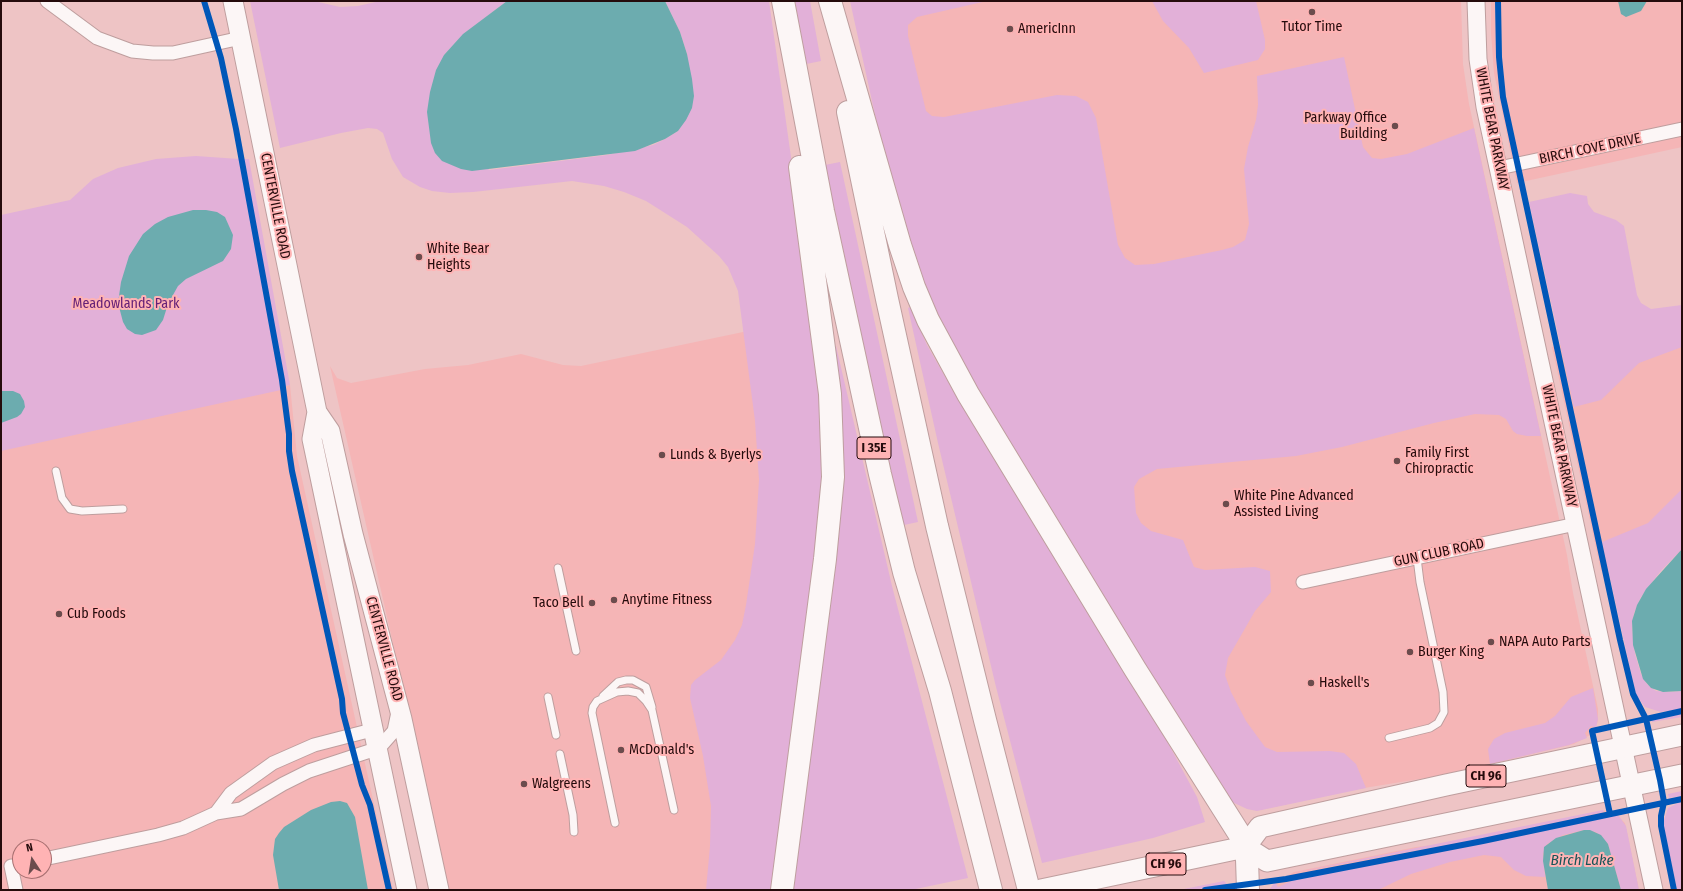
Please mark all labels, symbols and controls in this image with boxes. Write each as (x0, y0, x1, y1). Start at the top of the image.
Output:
marker: Tutor Time (1307, 7, 1317, 17)
place label: Tutor Time (1282, 19, 1342, 35)
place label: AmericInn (1018, 21, 1076, 37)
marker: AmericInn (1005, 24, 1015, 34)
street label: WHITE BEAR PARKWAY (1472, 66, 1512, 192)
place label: Parkway Office Building (1304, 110, 1387, 142)
marker: Parkway Office Building (1390, 121, 1400, 131)
street label: BIRCH COVE DRIVE (1538, 130, 1642, 168)
street label: CENTERVILLE ROAD (257, 152, 293, 260)
place label: White Bear Heights (427, 241, 489, 274)
marker: White Bear Heights (414, 252, 424, 262)
park label: Meadowlands Park (72, 296, 180, 312)
street label: WHITE BEAR PARKWAY (1538, 383, 1580, 509)
road number: I 35E (857, 437, 891, 459)
place label: Family First Chiropractic (1405, 445, 1474, 478)
place label: Lunds & Byerlys (670, 447, 761, 463)
marker: Lunds & Byerlys (657, 450, 667, 460)
marker: Family First Chiropractic (1392, 456, 1402, 466)
place label: White Pine Advanced Assisted Living (1234, 488, 1354, 520)
marker: White Pine Advanced Assisted Living (1221, 499, 1231, 509)
street label: GUN CLUB ROAD (1392, 535, 1486, 571)
place label: Anytime Fitness (622, 592, 712, 608)
street label: CENTERVILLE ROAD (362, 595, 406, 703)
place label: Taco Bell (533, 595, 584, 611)
marker: Anytime Fitness (609, 595, 619, 605)
marker: Taco Bell (587, 598, 597, 608)
place label: Cub Foods (67, 606, 126, 622)
marker: Cub Foods (54, 609, 64, 619)
place label: NAPA Auto Parts (1499, 634, 1591, 650)
marker: NAPA Auto Parts (1486, 637, 1496, 647)
place label: Burger King (1418, 644, 1484, 660)
marker: Burger King (1405, 647, 1415, 657)
place label: Haskell's (1319, 675, 1369, 691)
marker: Haskell's (1306, 678, 1316, 688)
place label: McDonald's (629, 742, 694, 758)
marker: McDonald's (616, 745, 626, 755)
road number: CH 96 (1466, 765, 1506, 787)
place label: Walgreens (532, 776, 591, 792)
marker: Walgreens (519, 779, 529, 789)
north arrow (12, 839, 52, 879)
text: N (25, 841, 34, 855)
water label: Birch Lake (1550, 852, 1614, 870)
road number: CH 96 (1146, 853, 1186, 875)

